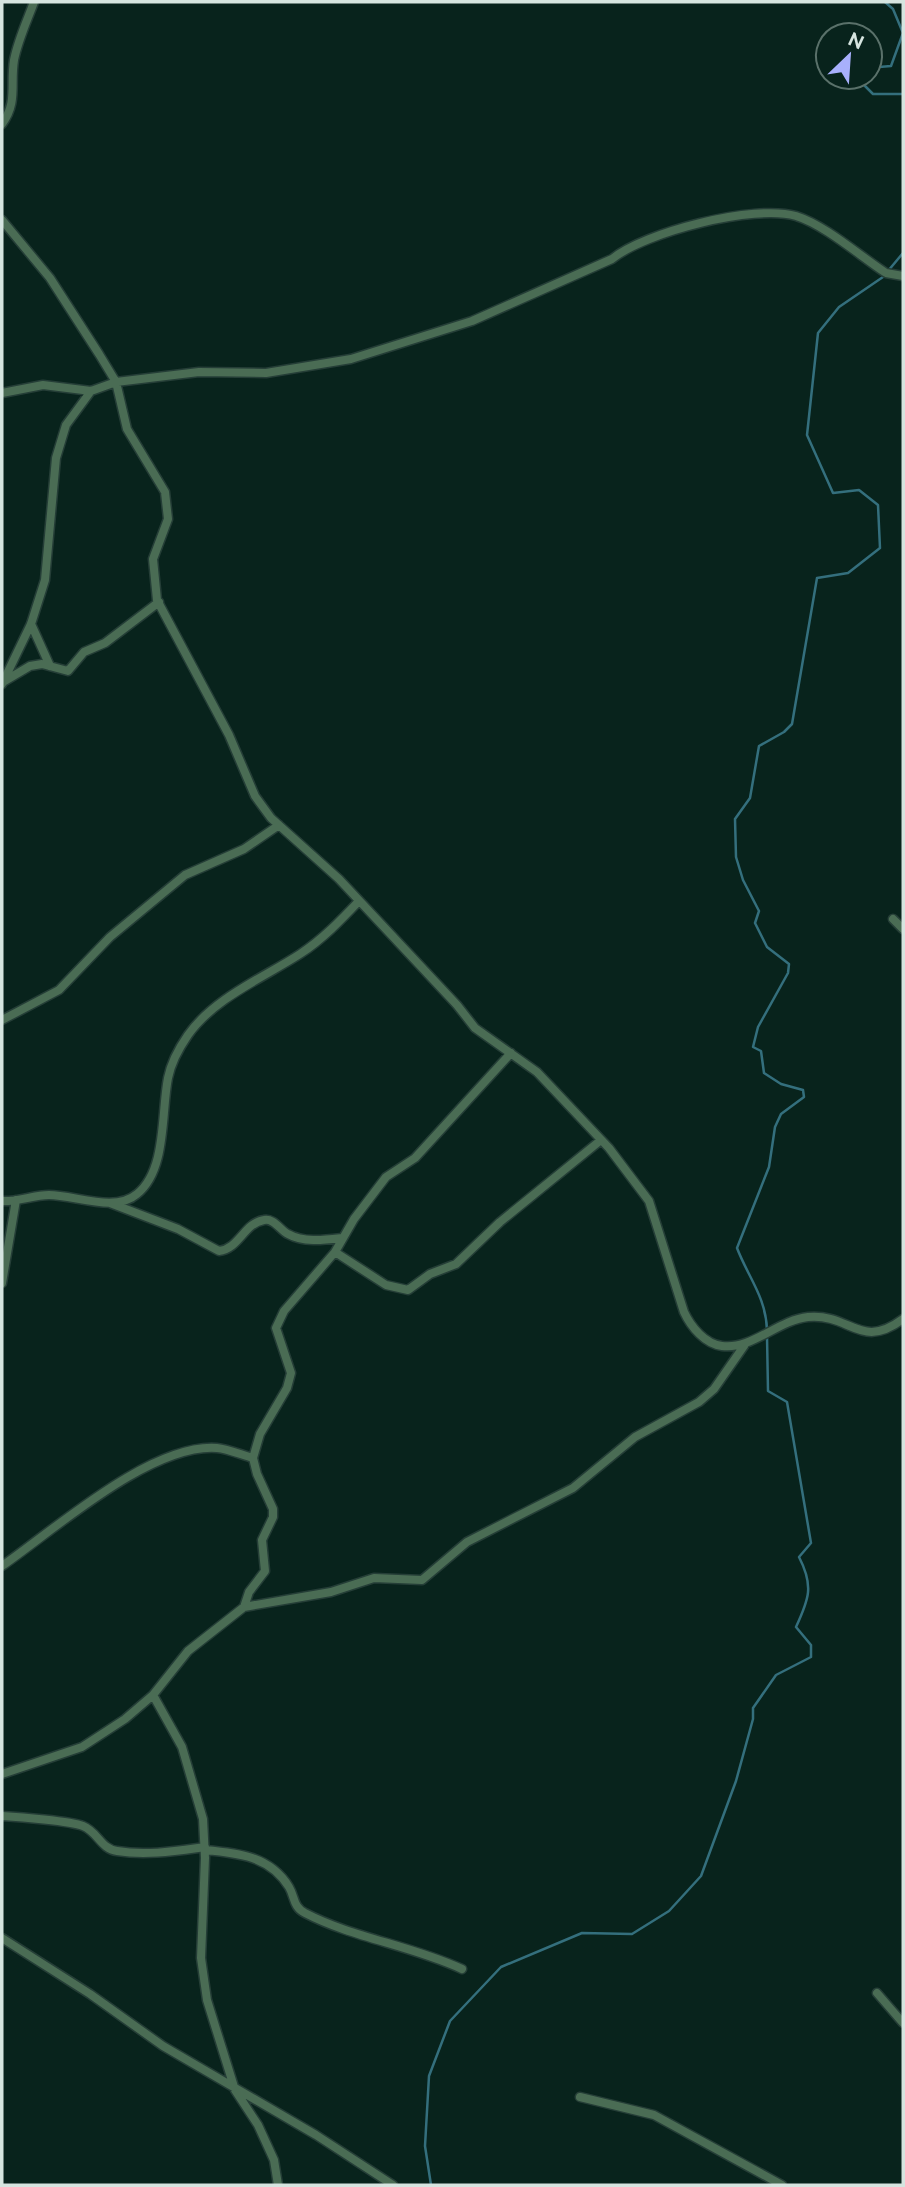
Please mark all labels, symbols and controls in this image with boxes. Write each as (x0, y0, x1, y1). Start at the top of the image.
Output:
north arrow (814, 21, 884, 91)
text: N (845, 28, 867, 54)

